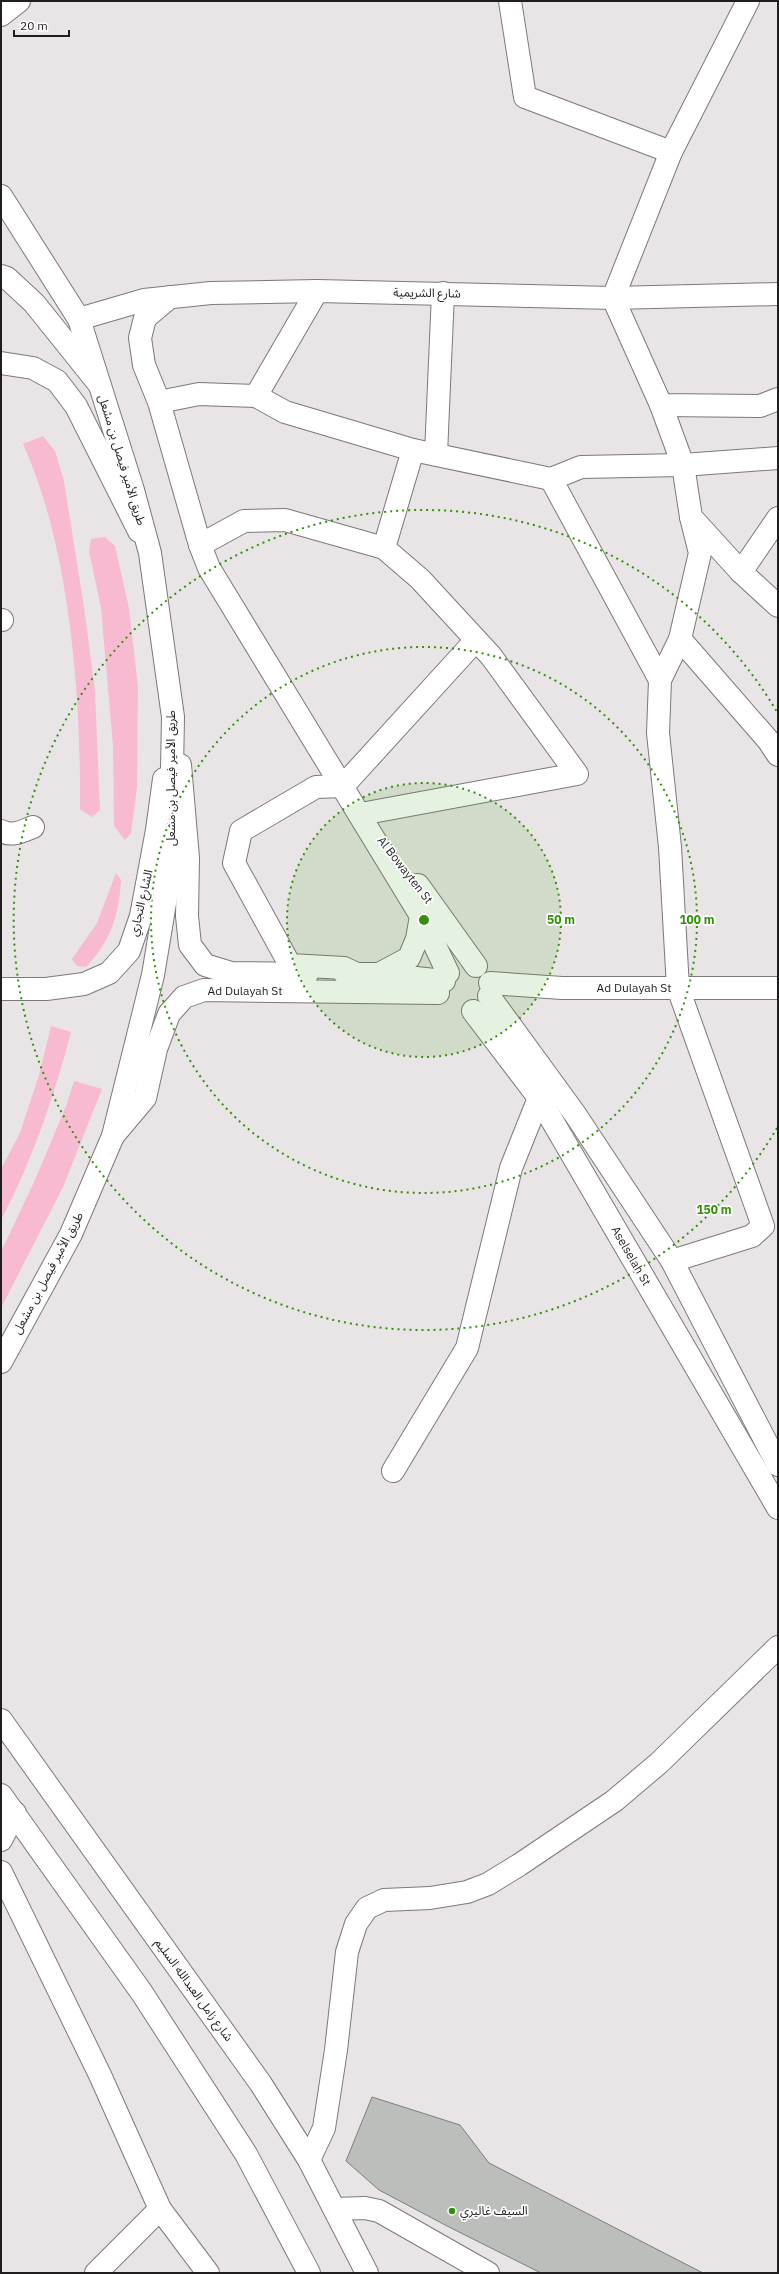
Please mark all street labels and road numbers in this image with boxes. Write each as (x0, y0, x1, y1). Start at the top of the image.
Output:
street label: شارع الشريمية (393, 284, 461, 303)
street label: طريق الأمير فيصل بن مشعل (94, 393, 150, 527)
street label: طريق الأمير فيصل بن مشعل (163, 710, 179, 846)
street label: Al Bowayten St (374, 833, 436, 906)
street label: الشارع التجاري (126, 868, 158, 938)
street label: Ad Dulayah St (596, 980, 672, 995)
street label: Ad Dulayah St (207, 983, 283, 998)
street label: طريق الأمير فيصل بن مشعل (9, 1209, 87, 1337)
street label: Aselselah St (608, 1223, 655, 1288)
street label: شارع زامل العبدالله السليم (151, 1936, 237, 2045)

